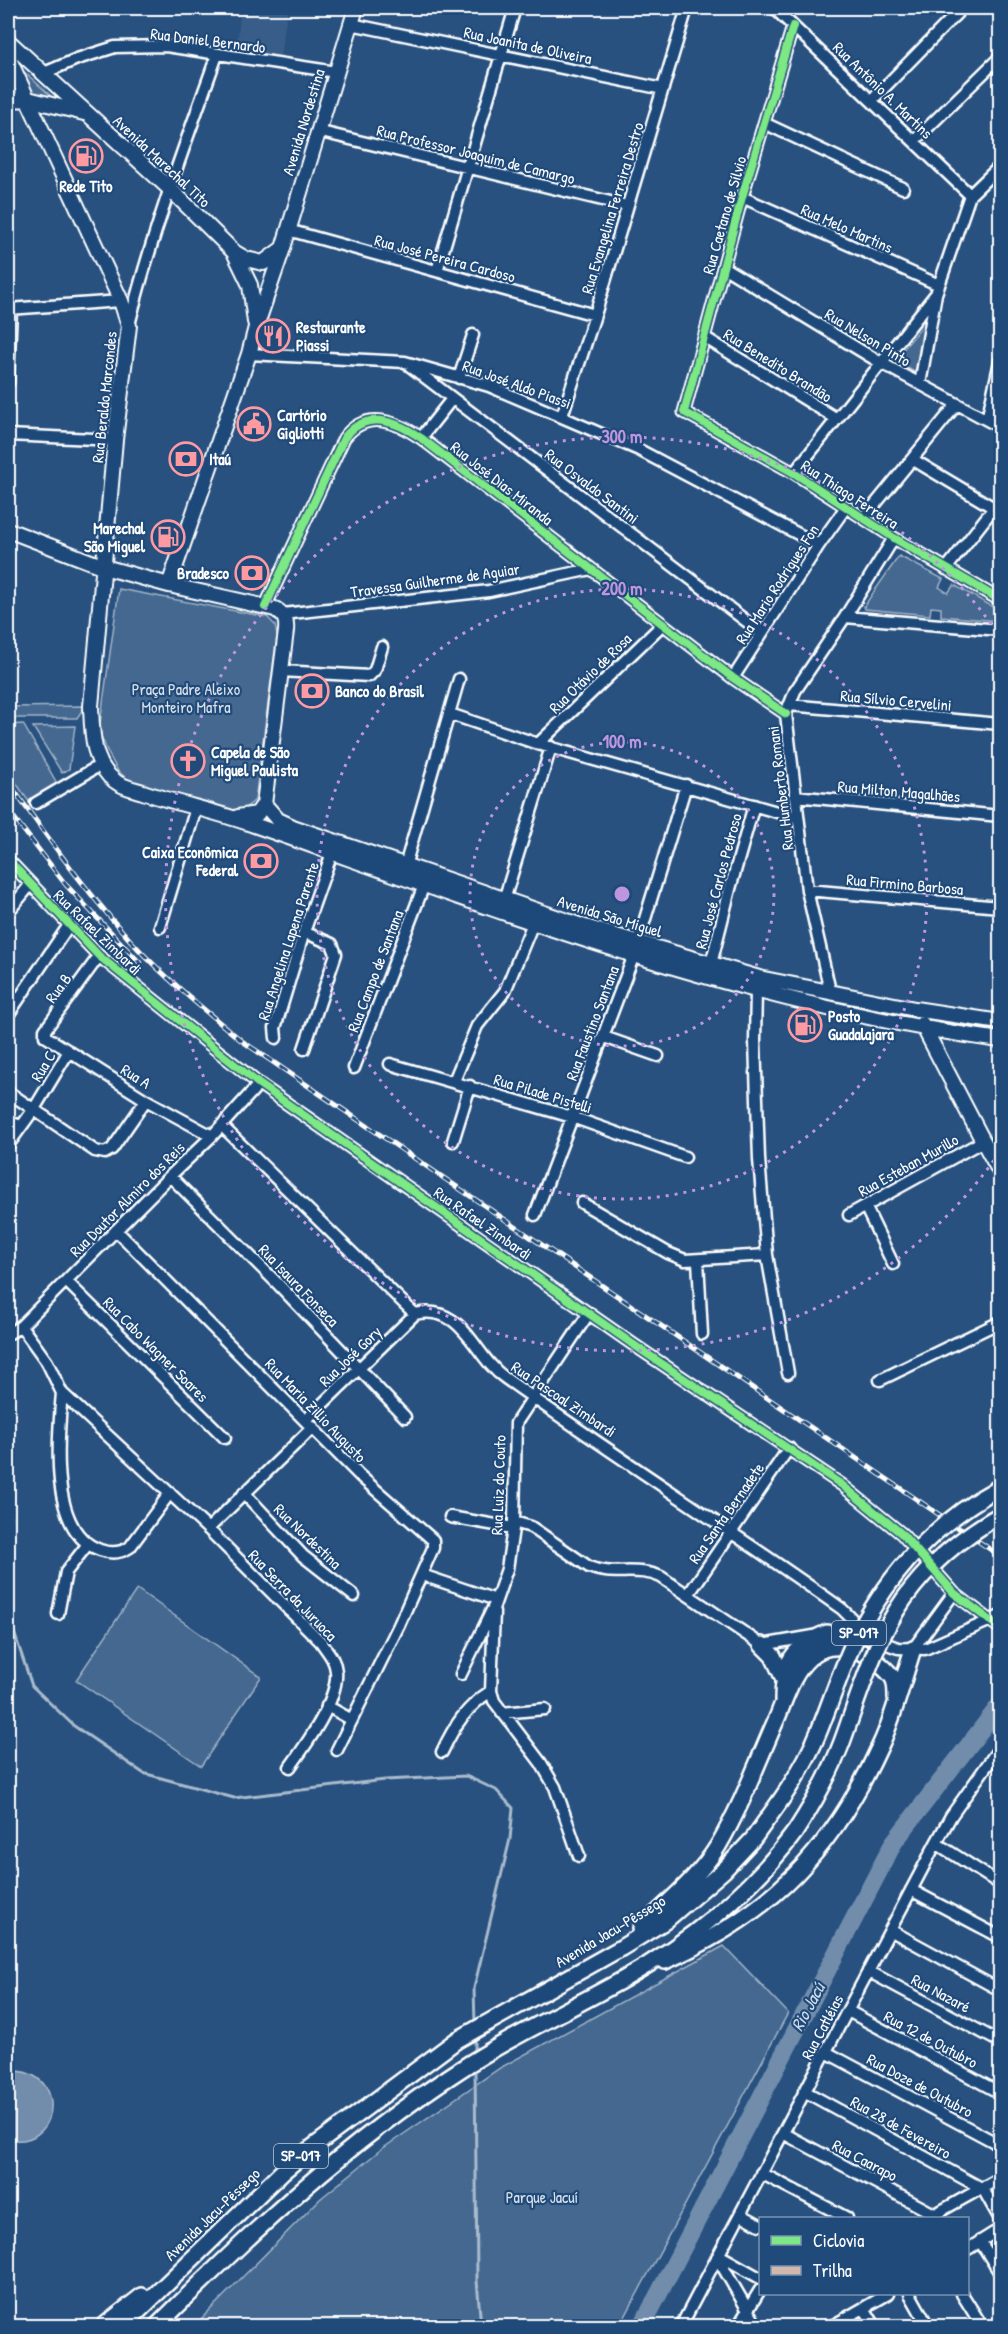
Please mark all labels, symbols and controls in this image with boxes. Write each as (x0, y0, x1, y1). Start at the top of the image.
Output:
street label: Rua Joanita de Oliveira (462, 21, 594, 69)
street label: Rua Daniel Bernardo (149, 22, 267, 58)
street label: Rua Antônio A. Martins (828, 37, 938, 143)
street label: Avenida Nordestina (276, 66, 330, 178)
street label: Avenida Marechal Tito (108, 110, 216, 212)
street label: Rua Professor Joaquim de Camargo (375, 119, 578, 189)
street label: Rua Evangelina Ferreira Destro (575, 119, 649, 296)
fuel station icon: Rede Tito (68, 138, 104, 174)
street label: Rua Caetano de Sílvio (697, 153, 752, 277)
place label: Rede Tito (60, 175, 113, 197)
street label: Rua Melo Martins (798, 198, 896, 258)
street label: Rua José Pereira Cardoso (372, 229, 518, 288)
street label: Rua Nelson Pinto (821, 303, 916, 372)
place label: Restaurante Piassi (296, 316, 366, 356)
restaurant icon: Restaurante Piassi (255, 318, 291, 354)
street label: Rua Benedito Brandão (720, 323, 837, 407)
street label: Rua Beraldo Marcondes (86, 330, 122, 464)
street label: Rua José Aldo Piassi (460, 354, 574, 414)
place label: Cartório Gigliotti (277, 404, 327, 445)
public building icon: Cartório Gigliotti (236, 406, 272, 442)
text: 300 m (602, 424, 642, 449)
street label: Rua José Dias Miranda (446, 436, 558, 530)
bank icon: Itaú (168, 441, 204, 477)
street label: Rua Osvaldo Santini (540, 443, 644, 529)
place label: Itaú (209, 448, 232, 470)
street label: Rua Thiago Ferreira (797, 454, 903, 534)
place label: Marechal São Miguel (84, 517, 146, 558)
fuel station icon: Marechal São Miguel (150, 519, 186, 555)
street label: Rua Mario Rodrigues Fon (730, 520, 824, 648)
bank icon: Bradesco (234, 555, 270, 591)
street label: Travessa Guilherme de Aguiar (349, 557, 521, 603)
place label: Bradesco (177, 562, 230, 584)
text: 200 m (602, 576, 642, 601)
street label: Rua Otávio de Rosa (544, 628, 636, 718)
bank icon: Banco do Brasil (294, 673, 330, 709)
park label: Praça Padre Aleixo Monteiro Mafra (132, 678, 241, 718)
place label: Banco do Brasil (335, 680, 425, 702)
street label: Rua Sílvio Cervelini (839, 684, 953, 716)
street label: Rua Humberto Romani (761, 725, 799, 851)
text: 100 m (602, 729, 642, 754)
place label: Capela de São Miguel Paulista (211, 741, 299, 782)
church icon: Capela de São Miguel Paulista (170, 743, 206, 779)
street label: Rua Milton Magalhães (837, 775, 961, 807)
street label: Rua José Carlos Pedroso (689, 810, 747, 951)
place label: Caixa Econômica Federal (142, 841, 239, 881)
bank icon: Caixa Econômica Federal (243, 843, 279, 879)
street label: Rua Angelina Lapena Parente (252, 858, 324, 1023)
street label: Rua Firmino Barbosa (846, 868, 964, 900)
street label: Rua Rafael Zimbardi (49, 884, 147, 980)
centre of rings (612, 884, 632, 904)
street label: Avenida São Miguel (555, 890, 666, 943)
street label: Rua Campo de Santana (342, 907, 408, 1035)
street label: Rua Faustino Santana (560, 963, 624, 1083)
street label: Rua B (40, 969, 76, 1007)
place label: Posto Guadalajara (828, 1005, 895, 1045)
fuel station icon: Posto Guadalajara (787, 1007, 823, 1043)
street label: Rua C (25, 1046, 61, 1086)
street label: Rua A (117, 1058, 155, 1094)
street label: Rua Pilade Pistelli (491, 1068, 595, 1118)
street label: Rua Esteban Murillo (854, 1128, 963, 1202)
street label: Rua Doutor Almiro dos Reis (65, 1137, 189, 1261)
street label: Rua Rafael Zimbardi (430, 1181, 536, 1265)
street label: Rua Isaura Fonseca (254, 1239, 344, 1331)
street label: Rua Cabo Wagner Soares (98, 1291, 214, 1407)
street label: Rua José Gory (314, 1320, 386, 1391)
street label: Rua Maria Zillio Augusto (260, 1353, 372, 1467)
street label: Rua Pascoal Zimbardi (507, 1356, 621, 1442)
street label: Rua Luiz do Couto (485, 1434, 511, 1535)
street label: Rua Santa Bernadete (683, 1458, 769, 1568)
street label: Rua Nordestina (269, 1498, 347, 1574)
street label: Rua Serra da Juruoca (244, 1544, 342, 1646)
road number: SP-017 (832, 1621, 886, 1645)
street label: Avenida Jacu-Pêssego (551, 1889, 670, 1973)
street label: Rua Nazaré (908, 1968, 975, 2018)
water label: Rio Jacú (784, 1977, 832, 2035)
street label: Rua Catléias (796, 1991, 848, 2063)
street label: Rua 12 de Outubro (880, 2005, 982, 2073)
street label: Rua Doze de Outubro (863, 2048, 977, 2122)
street label: Rua 28 de Fevereiro (847, 2090, 956, 2164)
street label: Rua Caarapo (829, 2134, 902, 2187)
road number: SP-017 (274, 2144, 328, 2168)
street label: Avenida Jacu-Pêssego (159, 2162, 265, 2265)
park label: Parque Jacuí (506, 2186, 578, 2208)
legend (759, 2217, 969, 2295)
text: Ciclovia (813, 2228, 864, 2253)
text: Trilha (813, 2258, 852, 2283)

